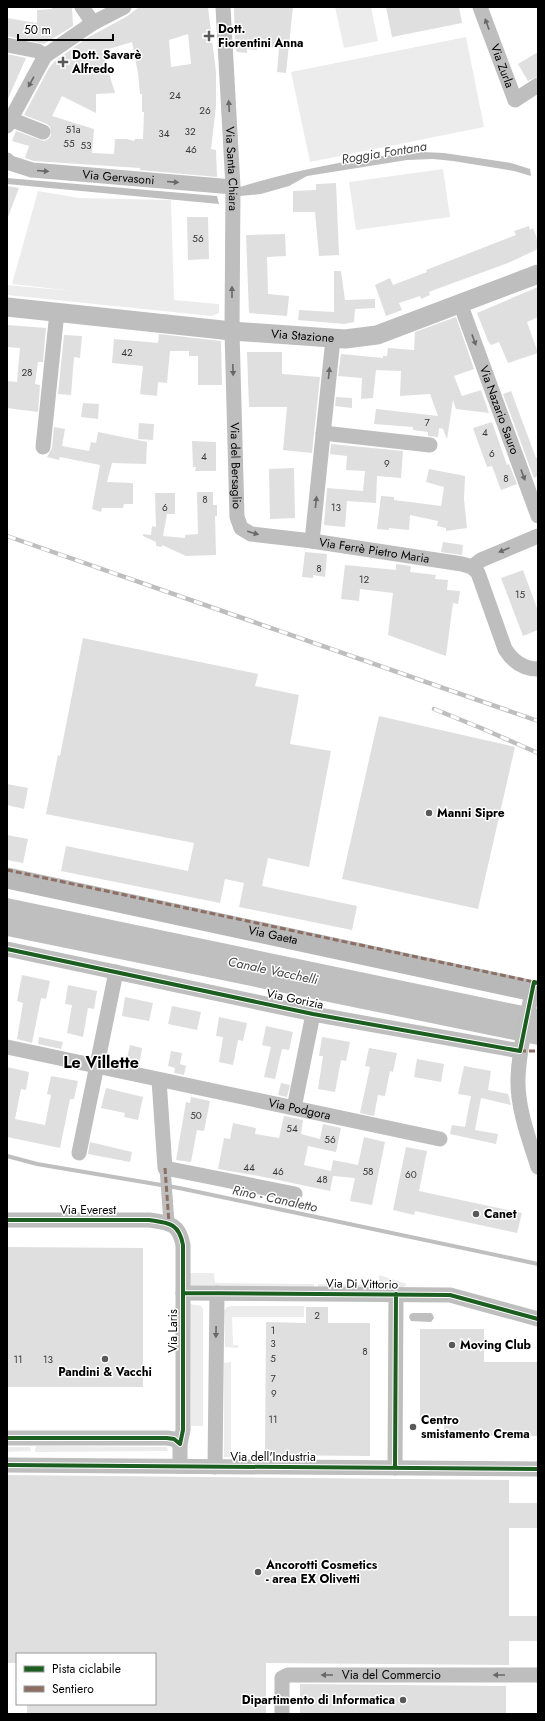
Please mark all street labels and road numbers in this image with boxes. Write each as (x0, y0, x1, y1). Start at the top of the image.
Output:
street label: Via Zurla (486, 41, 519, 91)
street label: Via Santa Chiara (221, 126, 242, 211)
street label: Via Gervasoni (82, 165, 155, 189)
street label: Via Stazione (270, 325, 335, 347)
street label: Via Nazario Sauro (475, 363, 524, 457)
street label: Via del Bersaglio (225, 422, 246, 510)
street label: Via Ferrè Pietro Maria (318, 533, 431, 568)
street label: Via Gaeta (246, 921, 300, 949)
street label: Via Gorizia (265, 984, 325, 1014)
street label: Via Podgora (267, 1094, 333, 1125)
street label: Via Everest (60, 1201, 116, 1219)
street label: Via Di Vittorio (326, 1274, 399, 1294)
street label: Via Laris (164, 1309, 182, 1353)
street label: Via dell'Industria (230, 1448, 316, 1466)
street label: Via del Commercio (342, 1666, 441, 1684)

